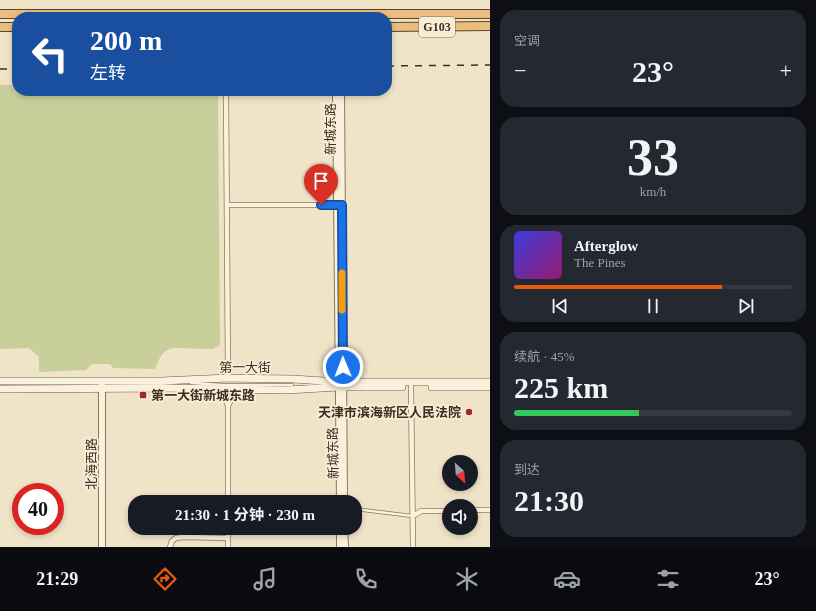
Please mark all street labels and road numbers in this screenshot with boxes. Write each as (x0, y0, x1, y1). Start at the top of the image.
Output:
road number: G103 (419, 17, 455, 37)
street label: 新城东路 (323, 103, 338, 155)
street label: 第一大街 (219, 360, 271, 375)
street label: 新城东路 (325, 427, 341, 479)
street label: 北海西路 (84, 438, 99, 490)

